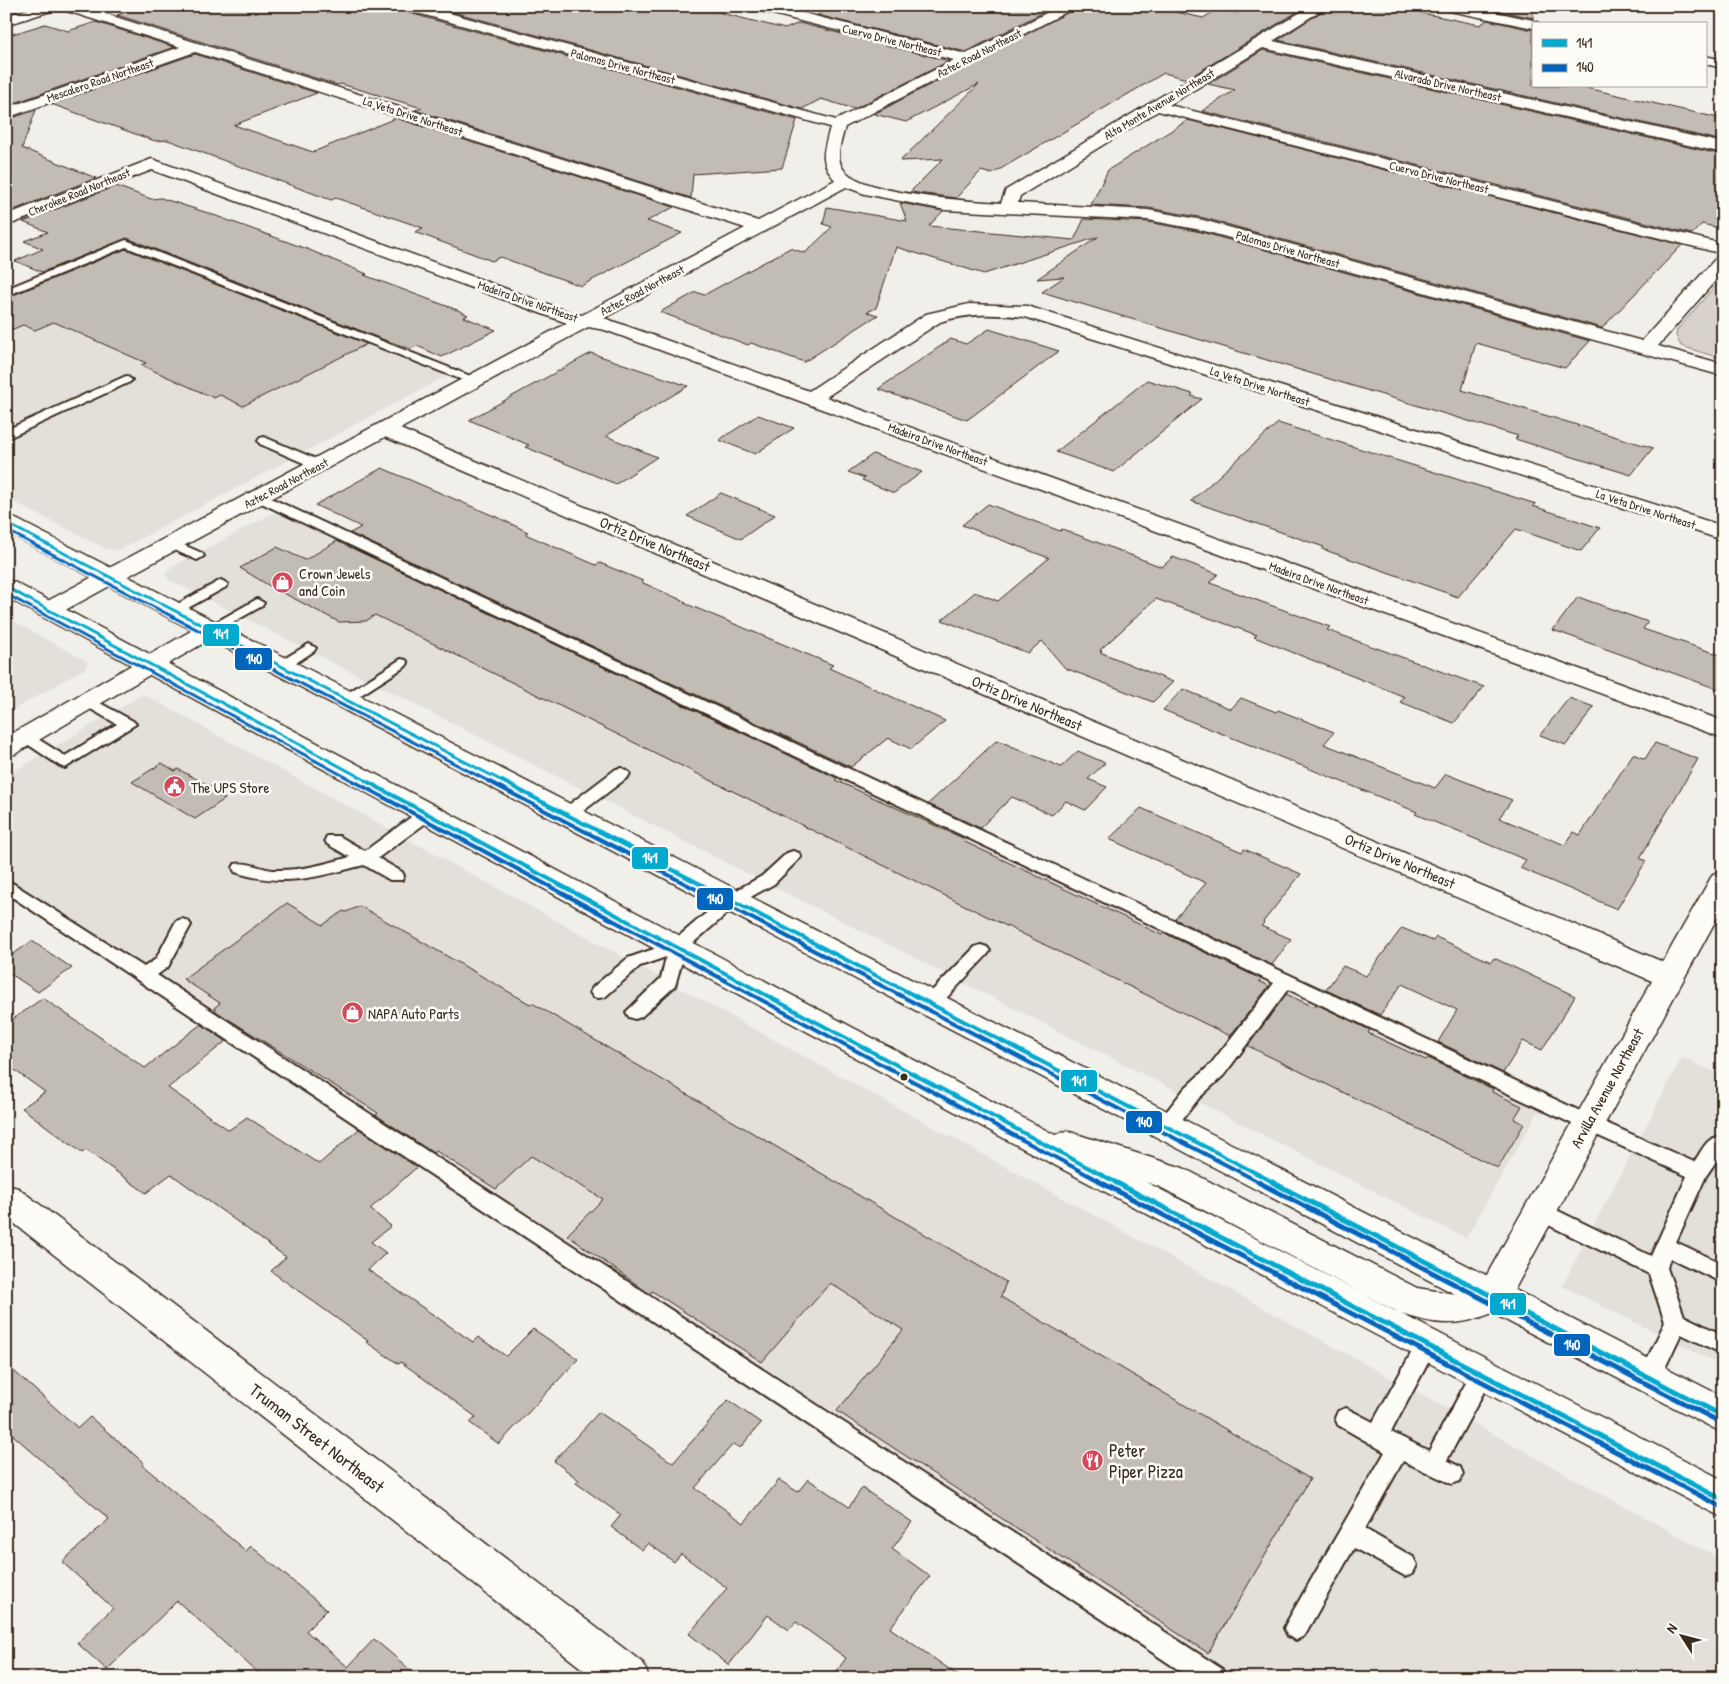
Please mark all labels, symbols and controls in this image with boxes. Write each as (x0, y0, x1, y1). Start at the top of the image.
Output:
street label: Cuervo Drive Northeast (841, 19, 944, 61)
legend (1532, 22, 1706, 88)
street label: Aztec Road Northeast (934, 24, 1025, 82)
text: 141 (1576, 32, 1593, 53)
street label: Palomas Drive Northeast (569, 44, 678, 88)
street label: Mescalero Road Northeast (44, 53, 156, 106)
text: 140 (1576, 56, 1594, 77)
street label: Alta Monte Avenue Northeast (1101, 64, 1218, 144)
street label: Alvarado Drive Northeast (1393, 64, 1504, 106)
street label: La Veta Drive Northeast (361, 92, 466, 140)
street label: Cuervo Drive Northeast (1388, 156, 1491, 198)
street label: Cherokee Road Northeast (25, 163, 133, 220)
street label: Palomas Drive Northeast (1234, 226, 1343, 272)
street label: Aztec Road Northeast (597, 260, 688, 319)
street label: Madeira Drive Northeast (476, 276, 581, 326)
street label: La Veta Drive Northeast (1208, 362, 1313, 410)
street label: Madeira Drive Northeast (886, 418, 991, 470)
street label: Aztec Road Northeast (241, 453, 332, 512)
street label: La Veta Drive Northeast (1594, 485, 1699, 533)
street label: Ortiz Drive Northeast (596, 511, 714, 577)
street label: Madeira Drive Northeast (1267, 557, 1372, 609)
place label: Crown Jewels and Coin (299, 563, 371, 601)
shop icon: Crown Jewels and Coin (271, 570, 295, 594)
line badge: 141 (202, 623, 240, 647)
text: 141 (213, 624, 229, 643)
line badge: 140 (234, 647, 273, 671)
text: 140 (246, 649, 263, 668)
street label: Ortiz Drive Northeast (968, 670, 1086, 736)
public building icon: The UPS Store (163, 775, 187, 799)
place label: The UPS Store (191, 777, 269, 798)
street label: Ortiz Drive Northeast (1341, 828, 1459, 894)
line badge: 141 (631, 846, 669, 870)
text: 141 (642, 848, 658, 867)
line badge: 140 (696, 887, 734, 911)
text: 140 (707, 889, 724, 908)
shop icon: NAPA Auto Parts (340, 1001, 364, 1025)
place label: NAPA Auto Parts (368, 1003, 459, 1024)
street label: Arvilla Avenue Northeast (1565, 1024, 1649, 1152)
line badge: 141 (1060, 1069, 1098, 1093)
text: 141 (1071, 1071, 1087, 1090)
unlabelled marker (899, 1072, 909, 1082)
line badge: 140 (1125, 1110, 1163, 1134)
text: 140 (1136, 1112, 1153, 1131)
line badge: 141 (1489, 1292, 1527, 1316)
text: 141 (1500, 1294, 1516, 1313)
line badge: 140 (1553, 1333, 1591, 1357)
text: 140 (1564, 1335, 1581, 1354)
street label: Truman Street Northeast (244, 1377, 390, 1499)
place label: Peter Piper Pizza (1109, 1438, 1183, 1484)
restaurant icon: Peter Piper Pizza (1081, 1448, 1105, 1472)
north arrow (1656, 1612, 1706, 1662)
text: N (1661, 1619, 1681, 1637)

